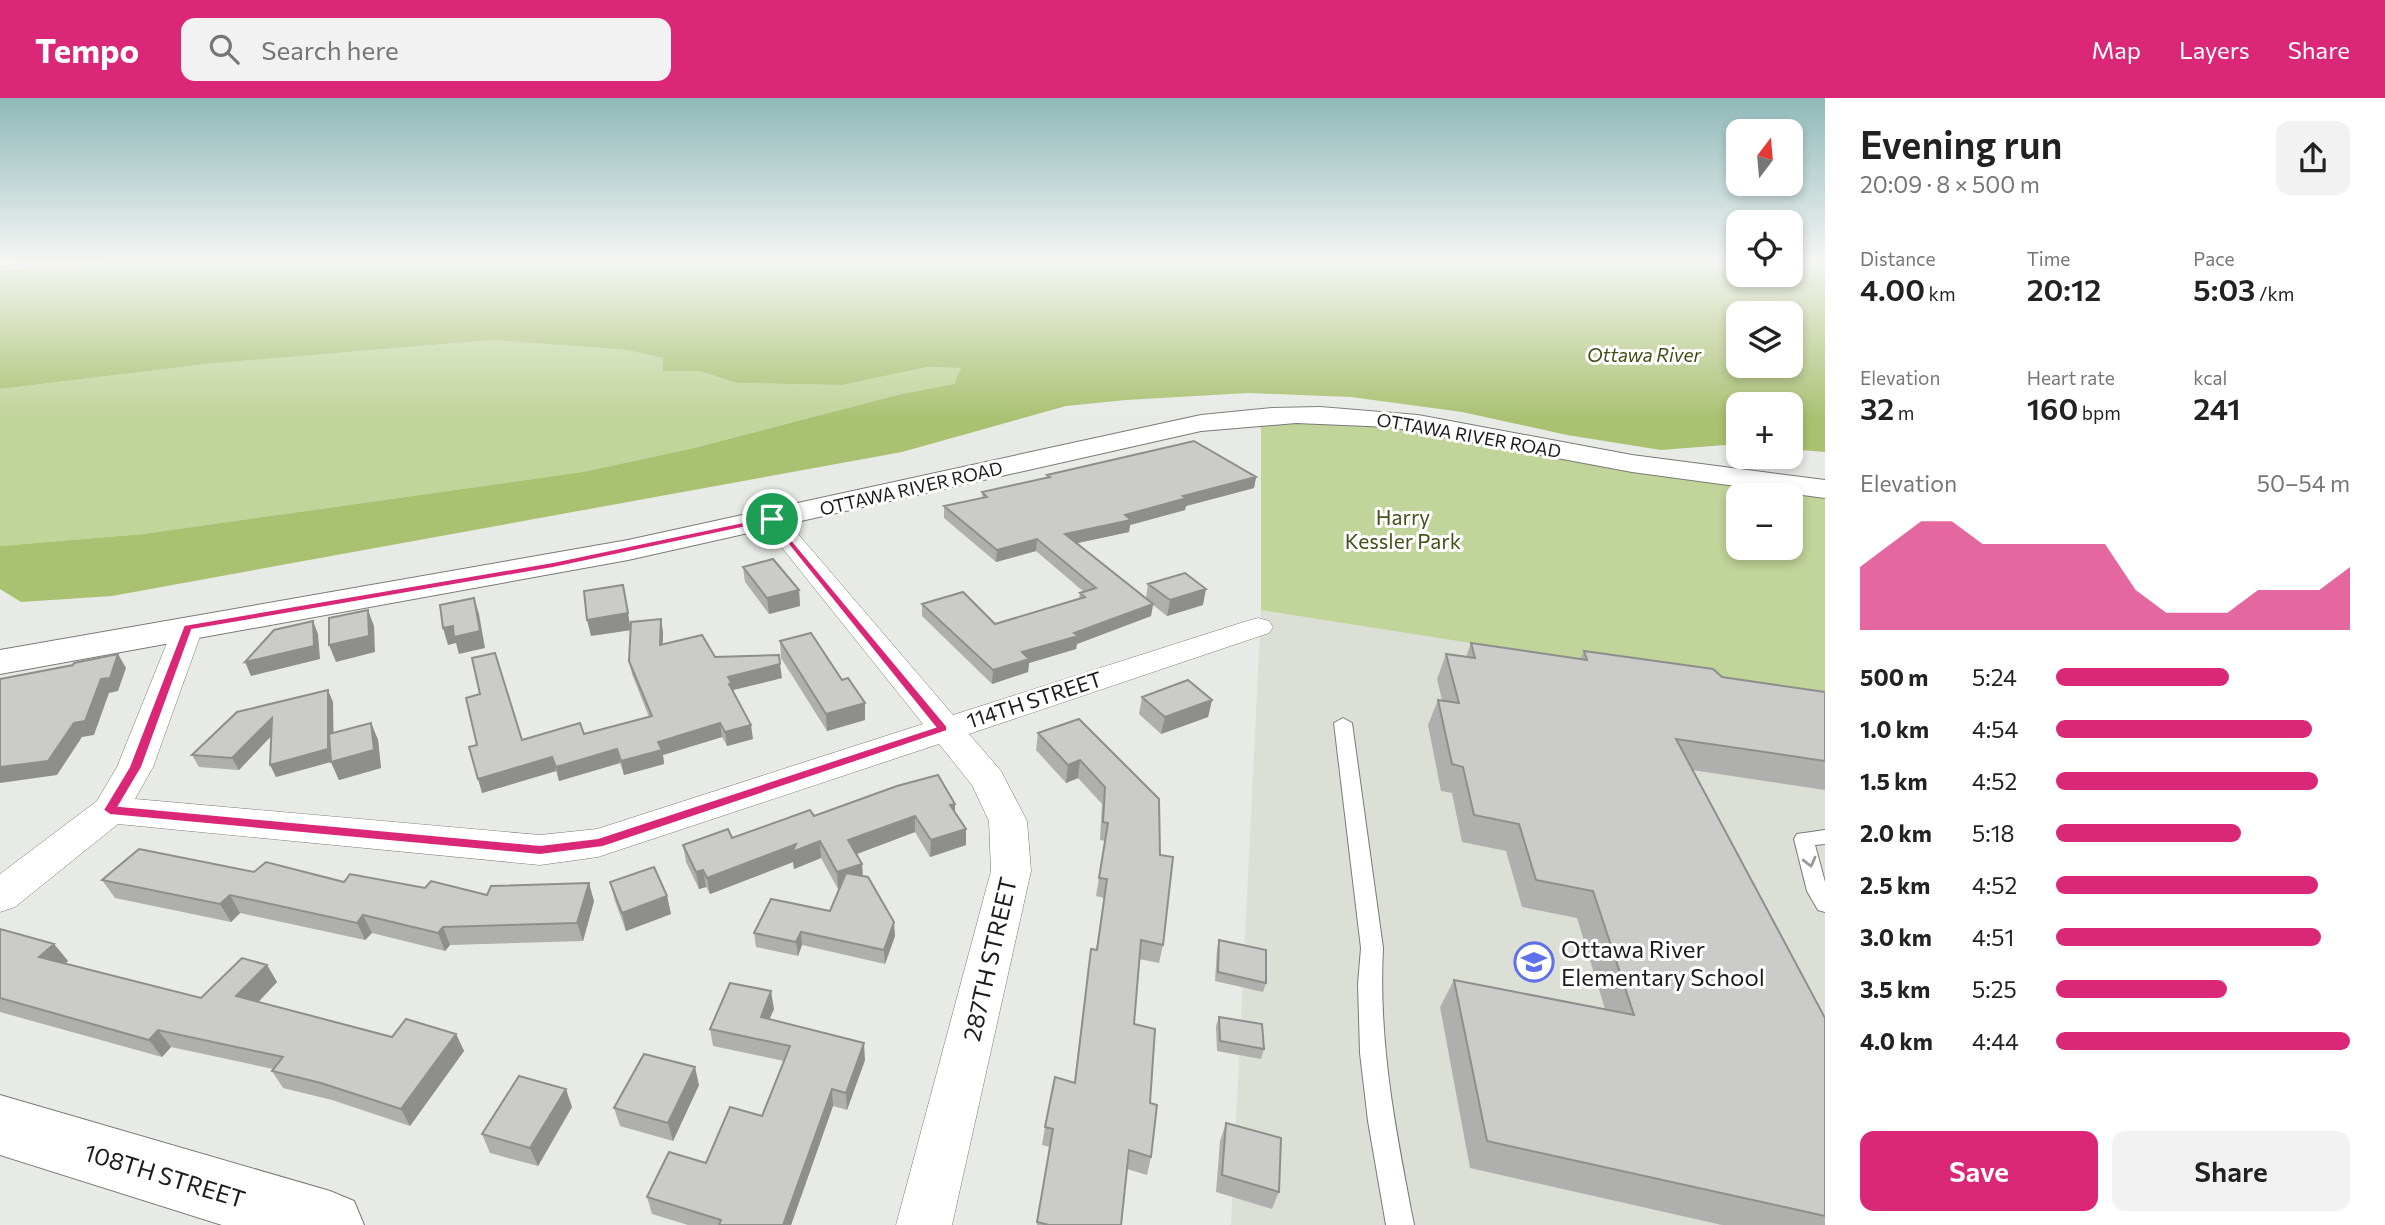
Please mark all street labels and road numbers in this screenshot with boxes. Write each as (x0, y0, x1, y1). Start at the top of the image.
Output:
street label: OTTAWA RIVER ROAD (1375, 408, 1563, 462)
street label: OTTAWA RIVER ROAD (817, 456, 1005, 520)
street label: 114TH STREET (963, 665, 1105, 733)
street label: 287TH STREET (956, 874, 1022, 1044)
street label: 108TH STREET (81, 1137, 249, 1213)

